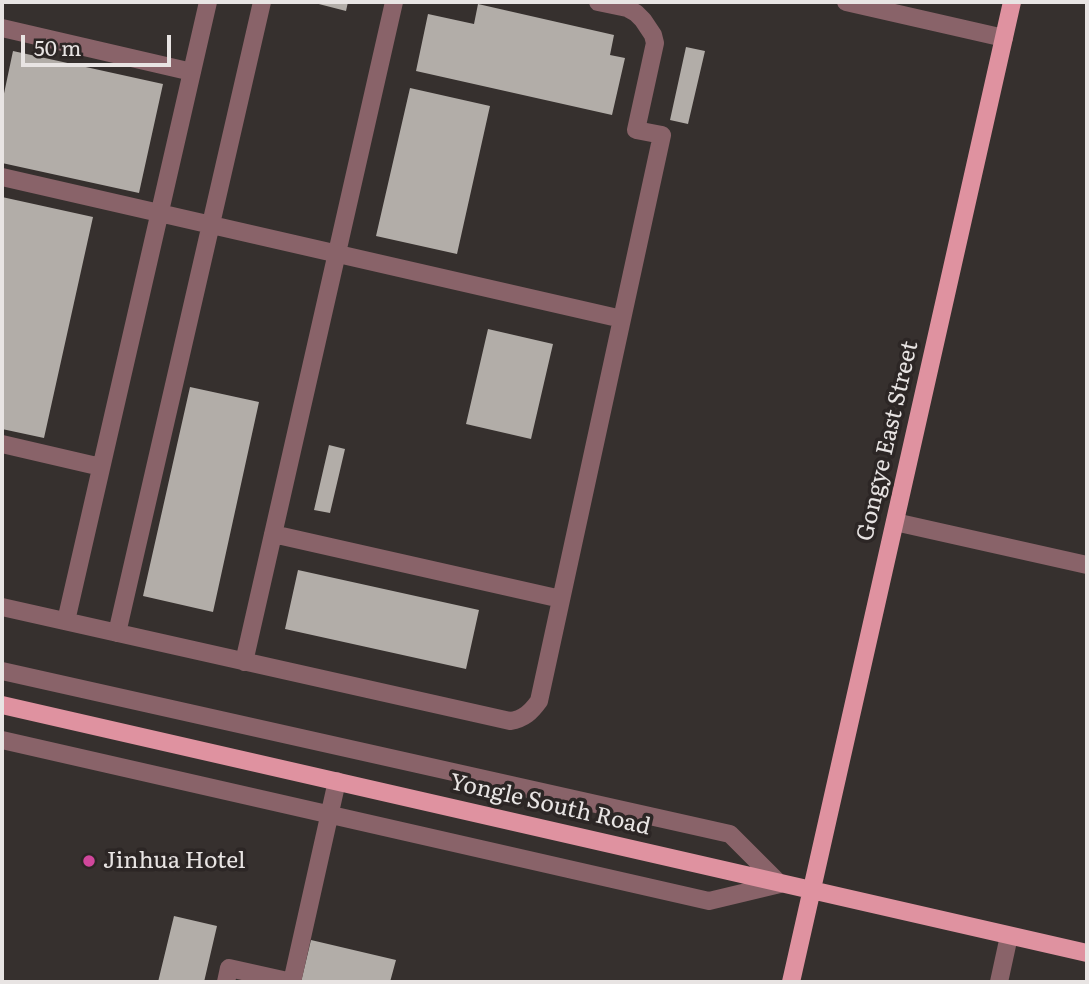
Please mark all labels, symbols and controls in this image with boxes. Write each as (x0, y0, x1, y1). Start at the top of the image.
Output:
scale bar (24, 21, 175, 65)
text: 50 m (34, 31, 81, 62)
street label: Gongye East Street (852, 338, 924, 544)
street label: Yongle South Road (447, 768, 653, 842)
place label: Jinhua Hotel (103, 847, 245, 875)
marker: Jinhua Hotel (81, 853, 97, 869)

